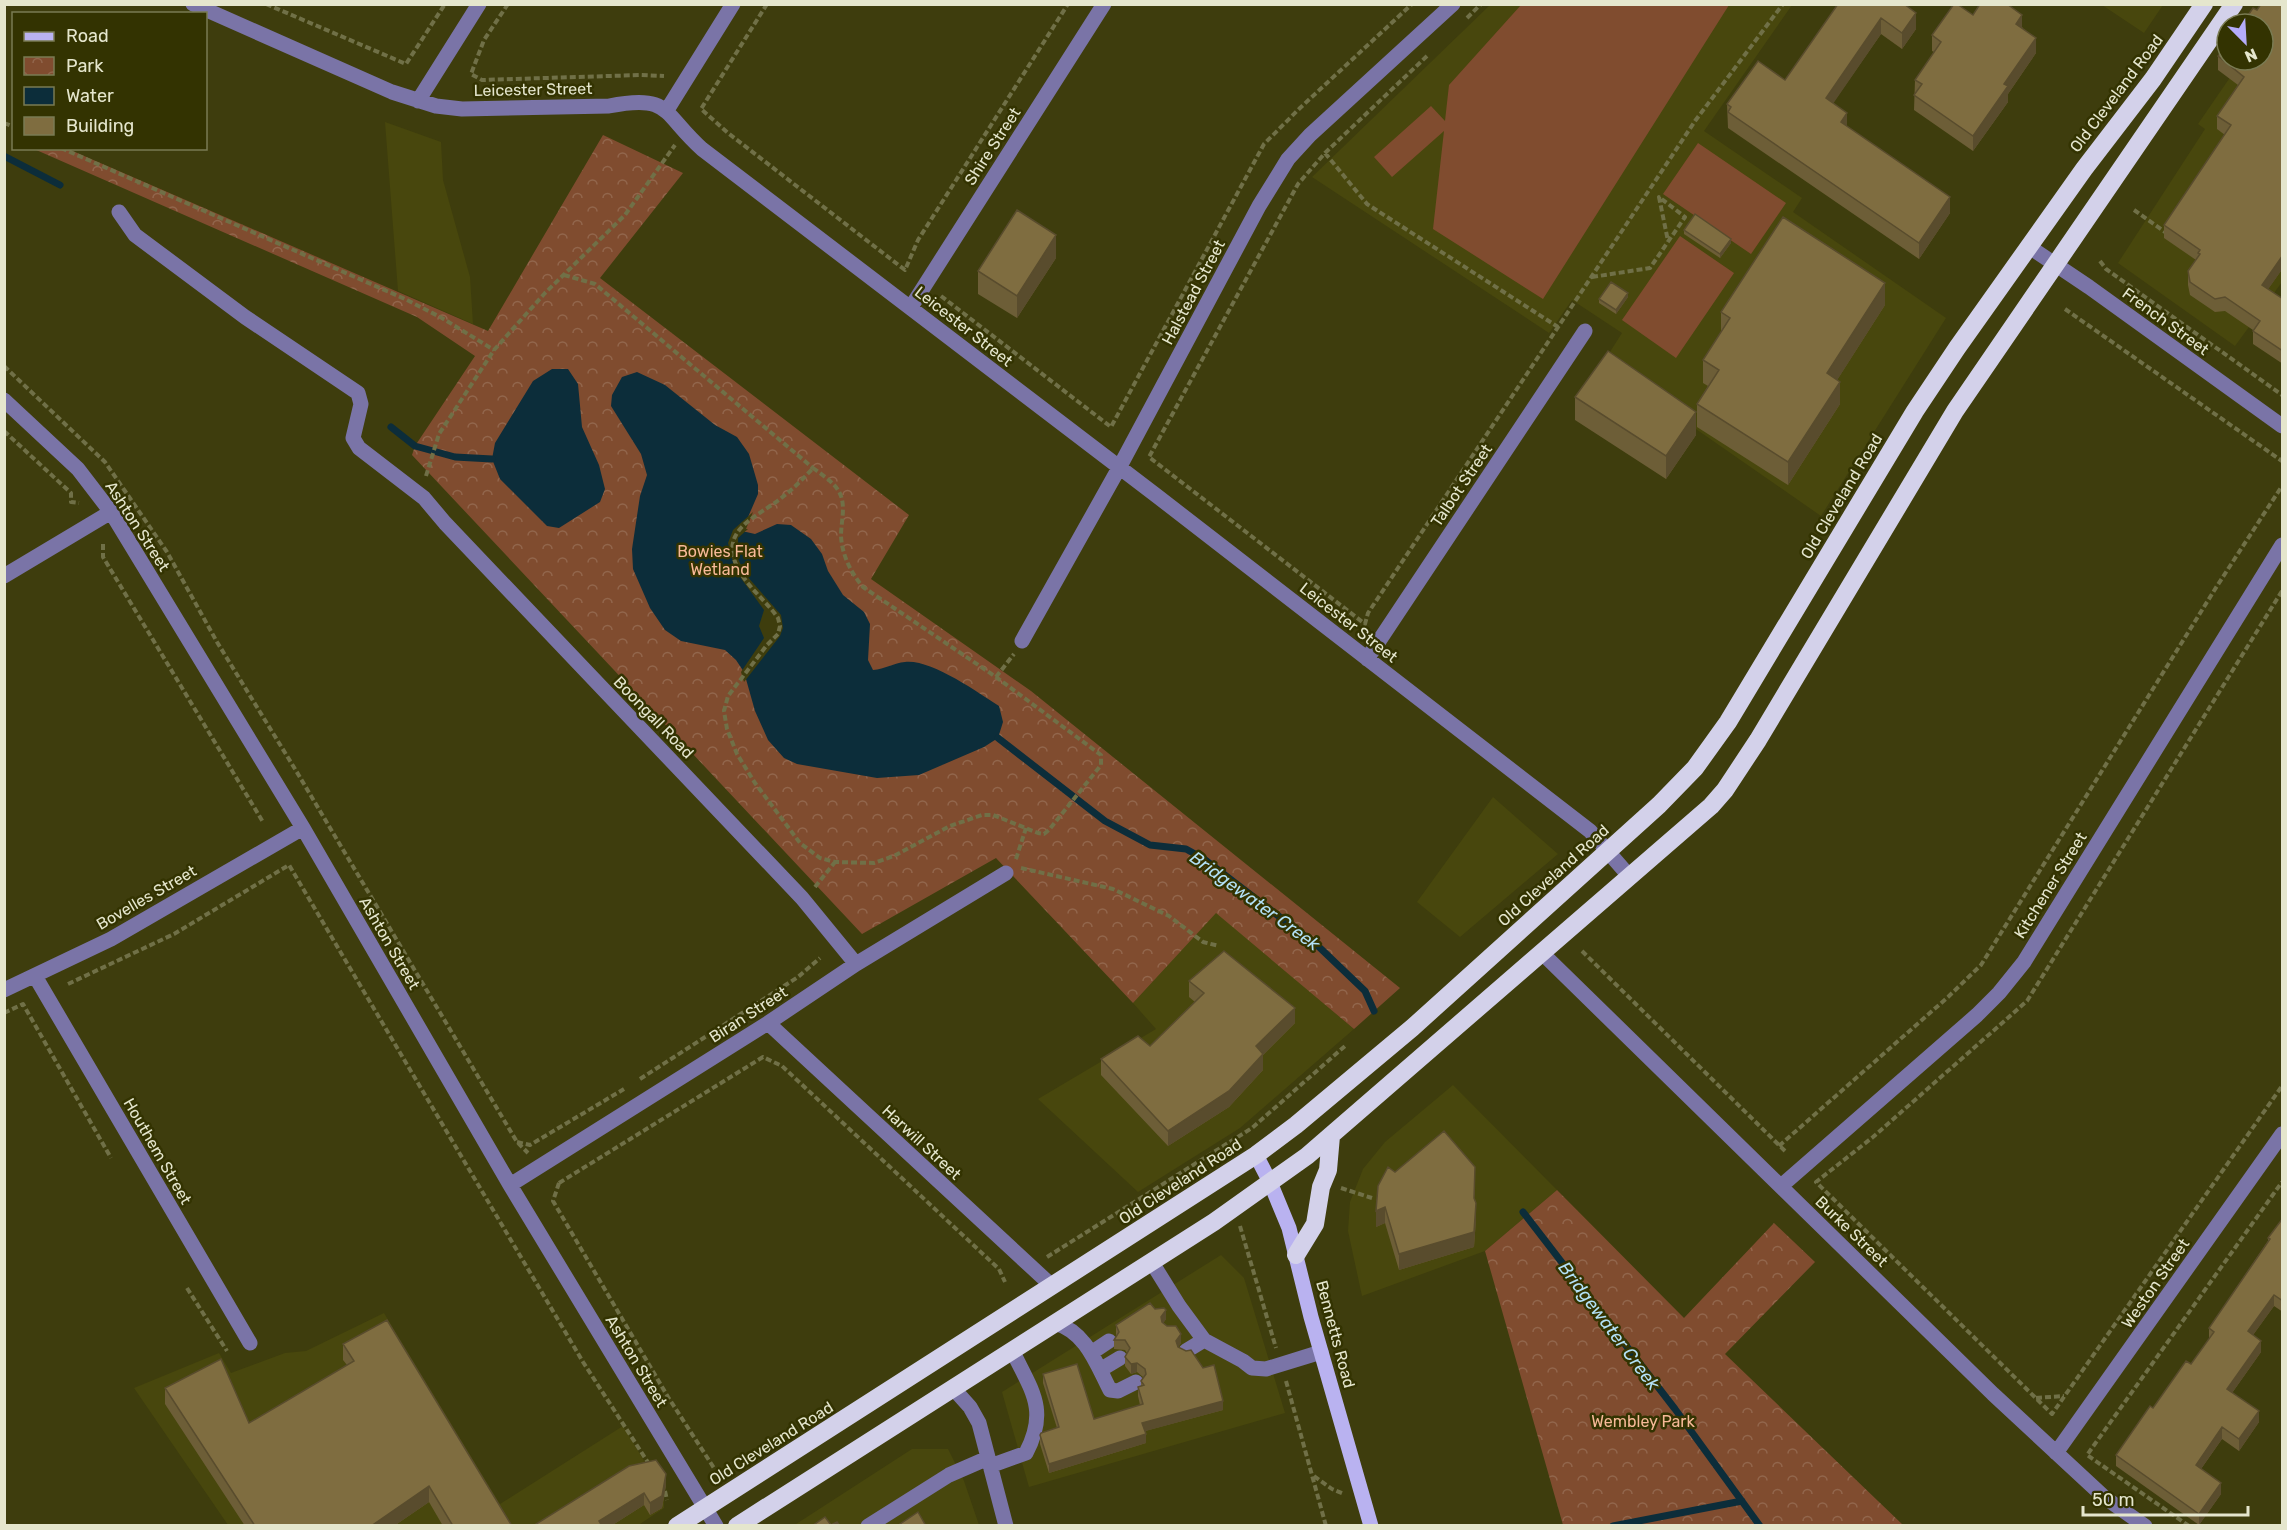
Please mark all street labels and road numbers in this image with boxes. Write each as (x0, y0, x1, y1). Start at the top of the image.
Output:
street label: Old Cleveland Road (2066, 31, 2167, 156)
street label: Leicester Street (473, 79, 593, 100)
street label: Shire Street (960, 104, 1025, 189)
street label: Halstead Street (1158, 237, 1229, 348)
street label: Leicester Street (911, 282, 1016, 370)
street label: French Street (2119, 284, 2213, 359)
street label: Old Cleveland Road (1797, 430, 1886, 562)
street label: Talbot Street (1427, 440, 1496, 530)
street label: Ashton Street (101, 478, 174, 575)
street label: Leicester Street (1296, 578, 1401, 666)
street label: Boongall Road (610, 672, 698, 762)
street label: Old Cleveland Road (1494, 821, 1613, 930)
street label: Kitchener Street (2010, 829, 2091, 942)
street label: Bovelles Street (93, 861, 200, 934)
street label: Ashton Street (355, 894, 424, 993)
street label: Biran Street (706, 982, 791, 1047)
street label: Houthem Street (119, 1095, 196, 1208)
street label: Harwill Street (878, 1101, 965, 1184)
street label: Old Cleveland Road (1115, 1135, 1245, 1228)
street label: Burke Street (1811, 1192, 1892, 1271)
street label: Weston Street (2118, 1235, 2193, 1332)
street label: Bennetts Road (1312, 1278, 1359, 1390)
street label: Ashton Street (602, 1312, 671, 1411)
street label: Old Cleveland Road (706, 1398, 837, 1489)

